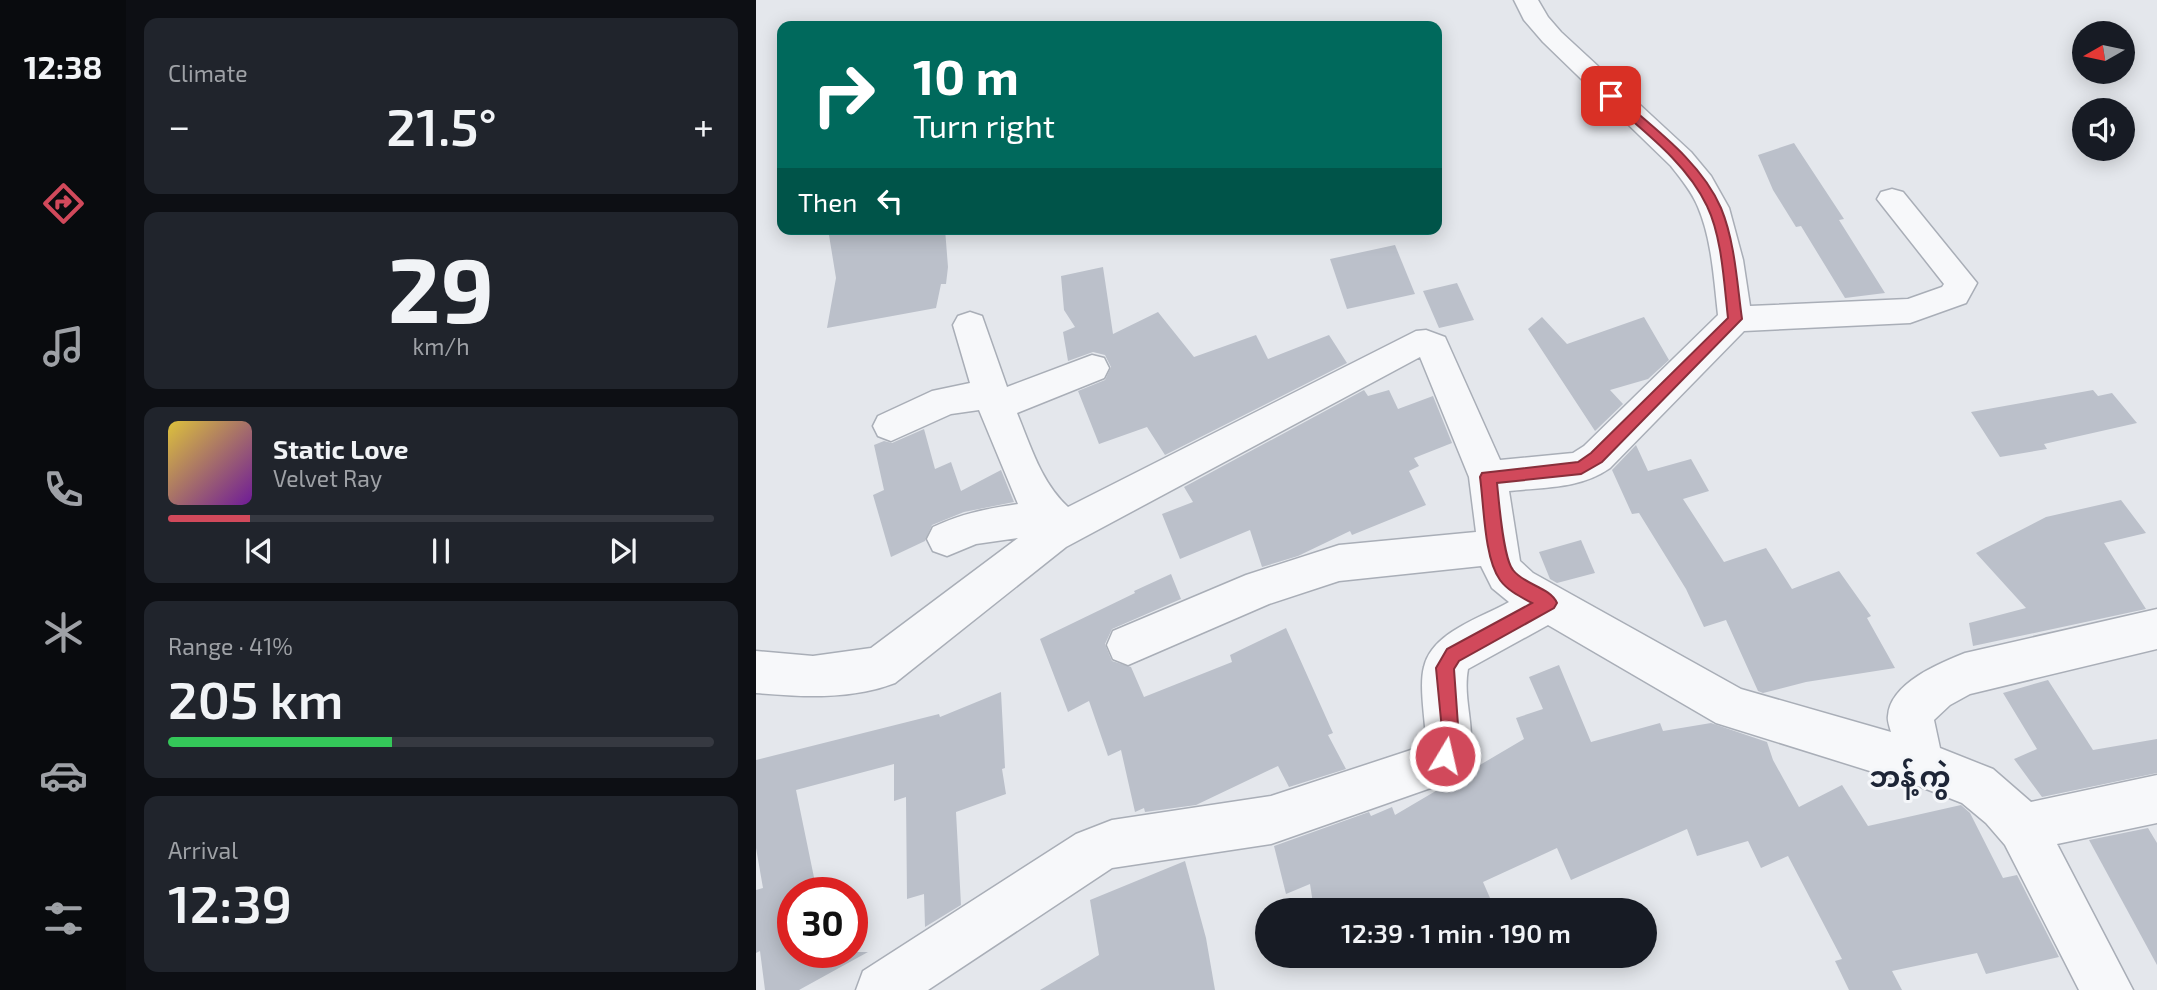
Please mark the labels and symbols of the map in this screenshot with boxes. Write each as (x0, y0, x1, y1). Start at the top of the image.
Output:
north arrow (2072, 21, 2135, 84)
pin (1581, 66, 1641, 126)
position arrow (1408, 719, 1482, 793)
district label: ဘန့်ကွဲ (1869, 758, 1951, 800)
speed limit sign: 30 (777, 877, 868, 968)

